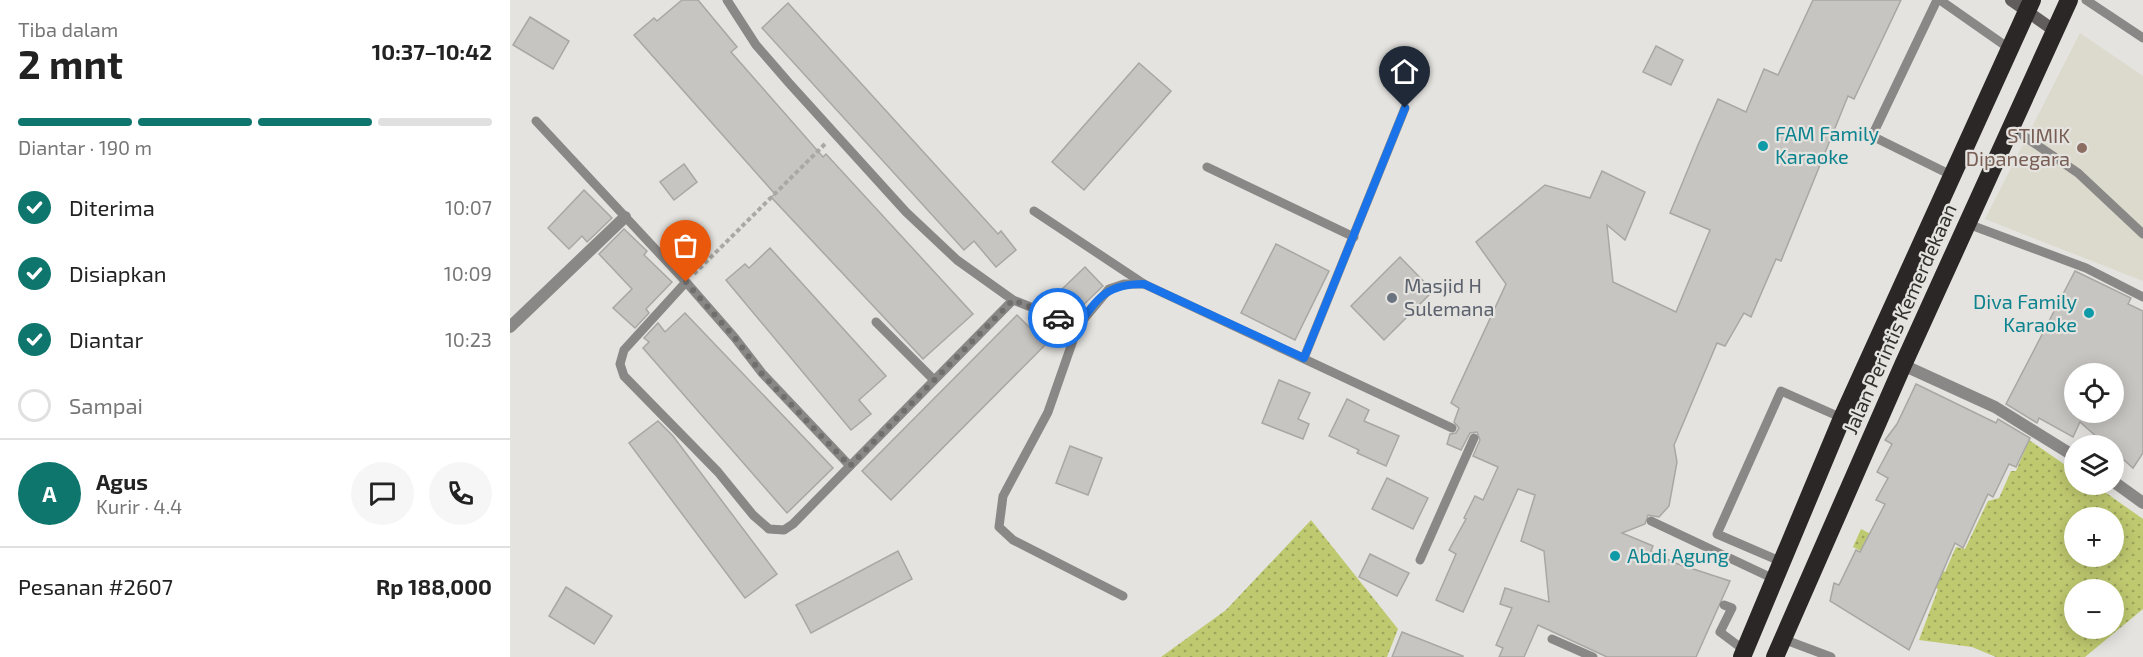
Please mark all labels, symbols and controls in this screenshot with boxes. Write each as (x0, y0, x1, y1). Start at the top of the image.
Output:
text: Tiba dalam (18, 17, 118, 41)
text: 10:37–10:42 (372, 38, 492, 64)
text: 2 mnt (18, 40, 123, 87)
pin (1379, 46, 1430, 108)
icon: home (1388, 55, 1421, 88)
place label: FAM Family Karaoke (1775, 121, 1879, 168)
place label: STIMIK Dipanegara (1966, 123, 2070, 170)
text: Diantar · 190 m (18, 135, 152, 159)
marker: FAM Family Karaoke (1756, 139, 1770, 153)
marker: STIMIK Dipanegara (2075, 141, 2089, 155)
icon: check (18, 191, 51, 224)
text: Diterima (69, 194, 155, 220)
text: 10:07 (445, 195, 492, 219)
street label: Jalan Perintis Kemerdekaan (1837, 200, 1961, 437)
pin (660, 220, 711, 282)
icon: bag (669, 229, 702, 262)
icon: check (18, 257, 51, 290)
text: Disiapkan (69, 260, 167, 286)
text: 10:09 (444, 261, 492, 285)
place label: Masjid H Sulemana (1404, 273, 1494, 320)
courier (1028, 288, 1088, 348)
place label: Diva Family Karaoke (1973, 289, 2077, 336)
marker: Masjid H Sulemana (1385, 291, 1399, 305)
icon: car (1042, 302, 1075, 335)
marker: Diva Family Karaoke (2082, 306, 2096, 320)
icon: check (18, 323, 51, 356)
text: Diantar (69, 326, 143, 352)
text: 10:23 (445, 327, 492, 351)
map controls (2064, 363, 2124, 639)
button: locate (2064, 363, 2124, 423)
text: Sampai (69, 392, 143, 418)
button: layers (2064, 435, 2124, 495)
button: chat (351, 462, 414, 525)
button: phone (429, 462, 492, 525)
text: Agus (96, 468, 148, 494)
text: A (42, 480, 57, 506)
text: Kurir · 4.4 (96, 494, 182, 518)
button: + (2064, 507, 2124, 567)
place label: Abdi Agung (1627, 543, 1729, 567)
marker: Abdi Agung (1608, 549, 1622, 563)
text: Pesanan #2607 (18, 573, 173, 599)
text: Rp 188,000 (376, 573, 492, 599)
button: − (2064, 579, 2124, 639)

